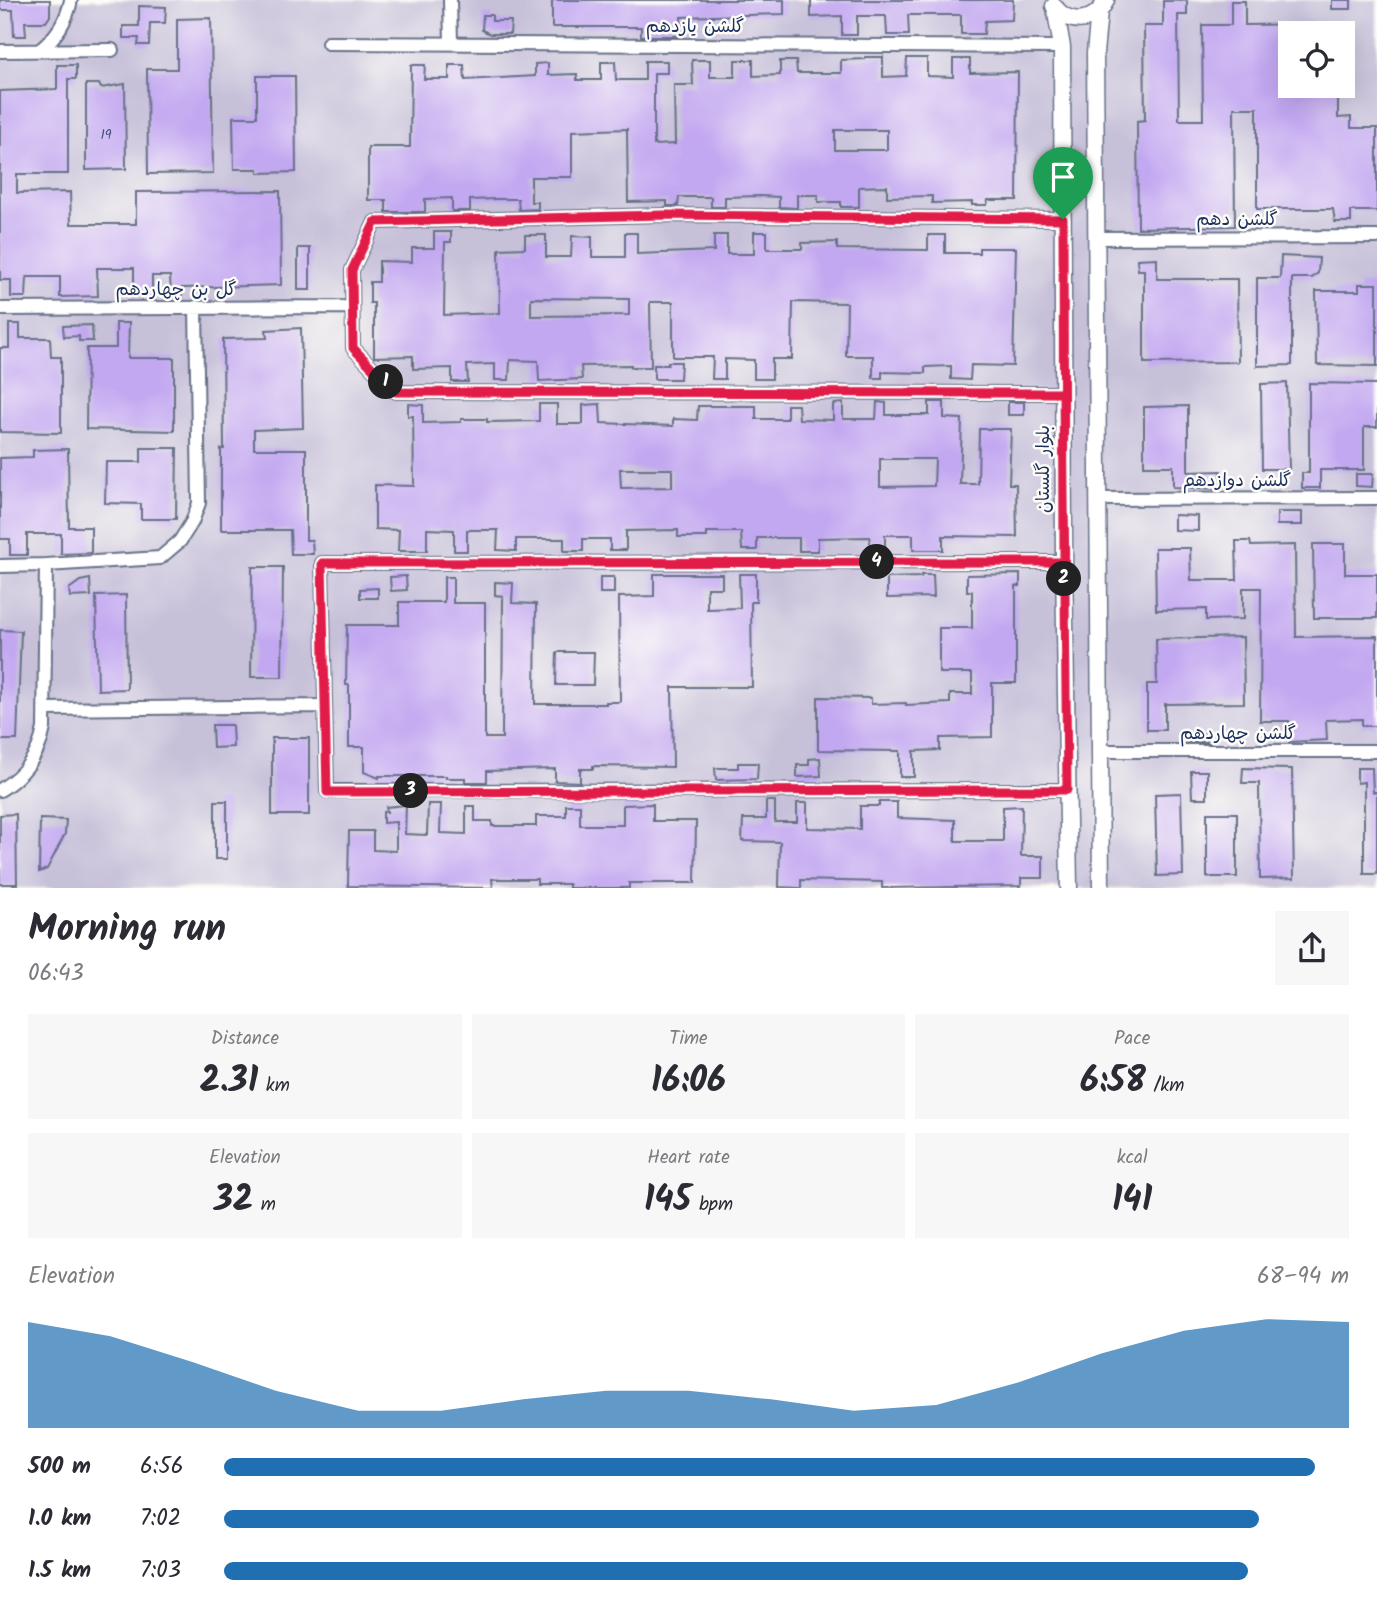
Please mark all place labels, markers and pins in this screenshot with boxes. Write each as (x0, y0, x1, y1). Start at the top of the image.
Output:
pin (1033, 147, 1093, 219)
pin: 1 (368, 364, 404, 400)
pin: 4 (860, 544, 894, 580)
pin: 2 (1046, 562, 1082, 596)
pin: 3 (394, 774, 428, 808)

